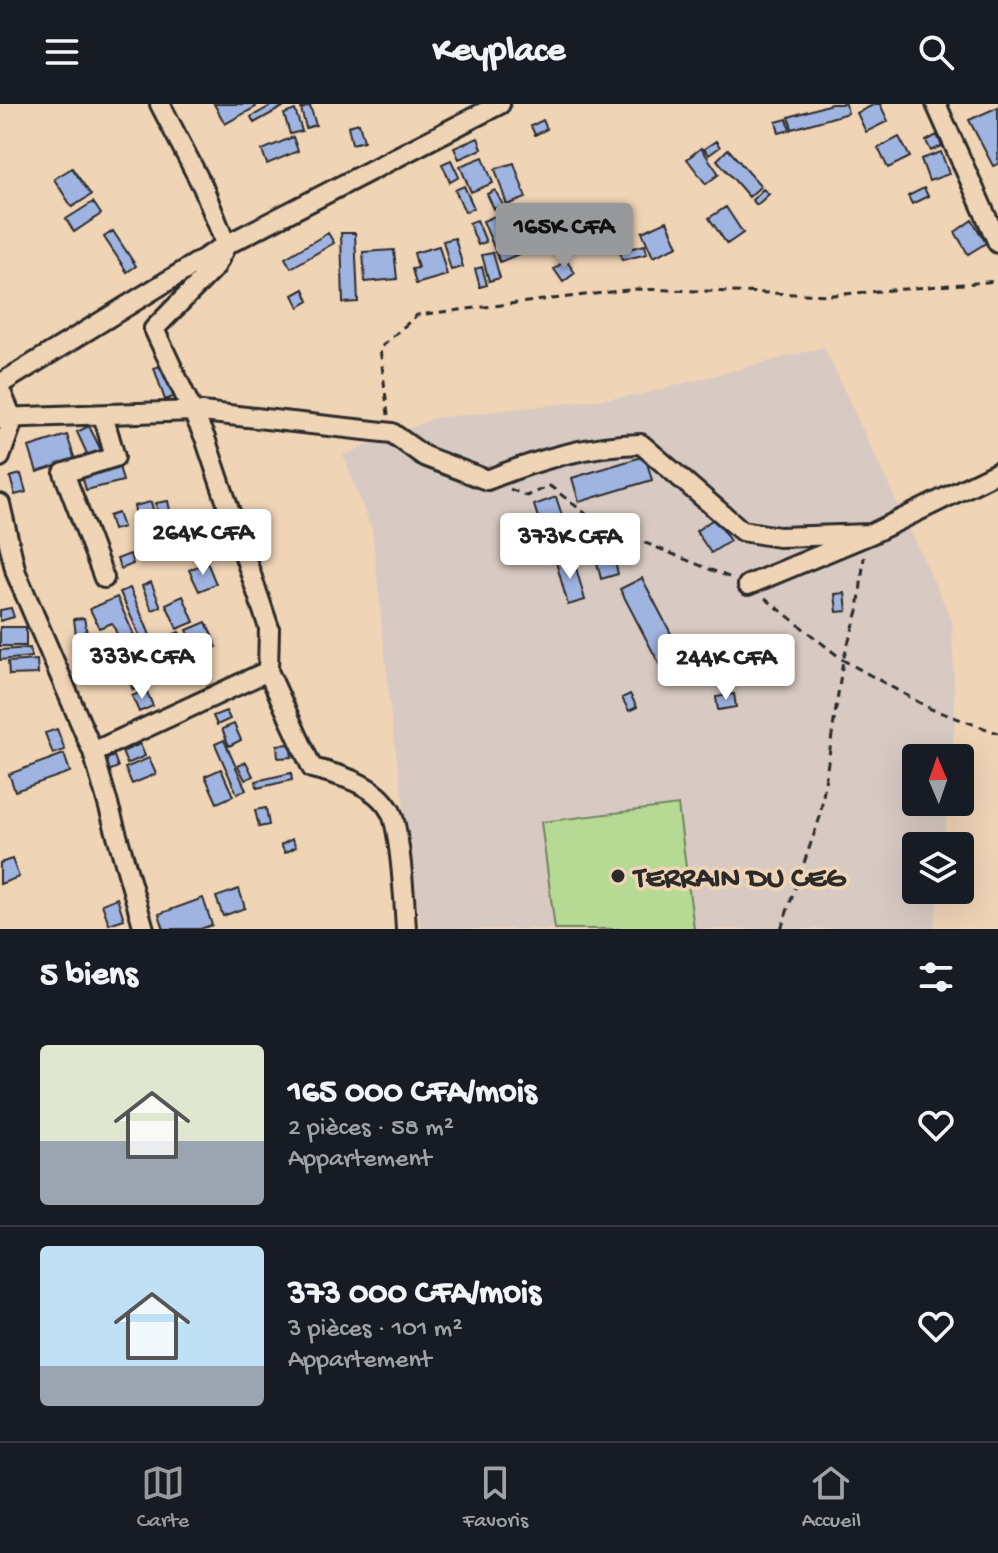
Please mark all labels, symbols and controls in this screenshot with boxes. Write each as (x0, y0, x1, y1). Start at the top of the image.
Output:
icon: menu (40, 30, 84, 74)
icon: search (914, 30, 958, 74)
text: Keyplace (433, 31, 565, 74)
pin: 165K CFA (481, 203, 647, 271)
text: 165K CFA (514, 213, 614, 244)
pin: 264K CFA (120, 509, 286, 577)
pin: 373K CFA (487, 513, 653, 581)
text: 264K CFA (152, 519, 254, 550)
text: 373K CFA (518, 523, 622, 554)
pin: 333K CFA (59, 633, 225, 701)
pin: 244K CFA (643, 634, 809, 702)
text: 333K CFA (90, 643, 194, 674)
text: 244K CFA (676, 644, 776, 675)
north arrow (902, 744, 974, 816)
map controls (902, 744, 974, 904)
button: layers (902, 832, 974, 904)
place label: TERRAIN DU CEG (632, 863, 847, 898)
marker: TERRAIN DU CEG (609, 867, 627, 885)
icon: filters (914, 955, 958, 999)
text: 5 biens (40, 957, 137, 997)
text: 165 000 CFA/mois (288, 1074, 537, 1114)
icon: home (104, 1077, 200, 1173)
icon: heart (914, 1103, 958, 1147)
text: 2 pièces · 58 m² (288, 1114, 454, 1145)
text: Appartement (288, 1145, 431, 1176)
text: 373 000 CFA/mois (288, 1275, 541, 1315)
icon: home (104, 1278, 200, 1374)
icon: heart (914, 1304, 958, 1348)
text: 3 pièces · 101 m² (288, 1315, 462, 1346)
text: Appartement (288, 1346, 431, 1377)
tab: Carte (137, 1461, 189, 1535)
tab: Favoris (463, 1461, 528, 1535)
tab: Accueil (802, 1461, 861, 1535)

